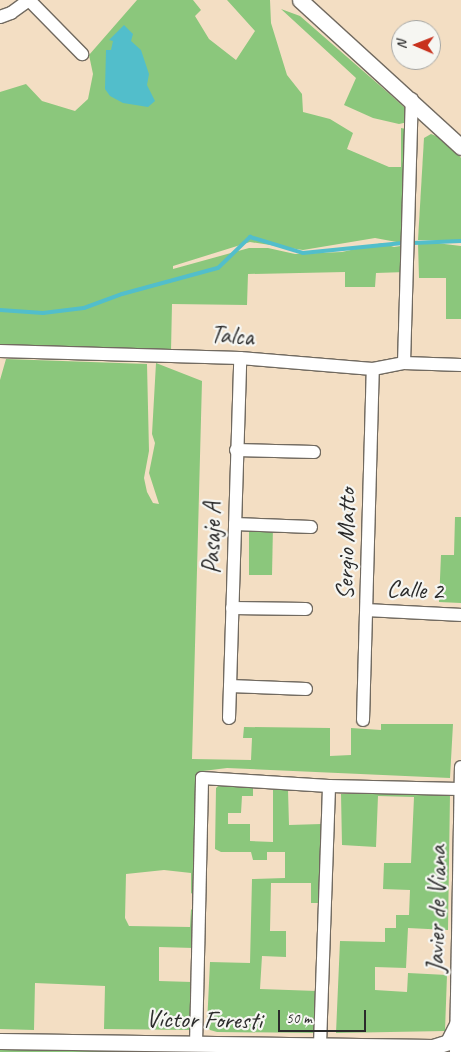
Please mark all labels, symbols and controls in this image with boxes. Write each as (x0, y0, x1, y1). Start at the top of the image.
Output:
north arrow (391, 20, 441, 70)
text: N (393, 40, 410, 49)
street label: Talca (210, 320, 254, 352)
street label: Sergio Matto (330, 488, 362, 600)
street label: Pasaje A (196, 502, 228, 574)
street label: Calle 2 (386, 574, 444, 606)
street label: Javier de Viana (421, 846, 453, 972)
scale bar (281, 1000, 368, 1032)
street label: Víctor Foresti (146, 1004, 262, 1036)
text: 50 m (286, 1009, 312, 1028)

